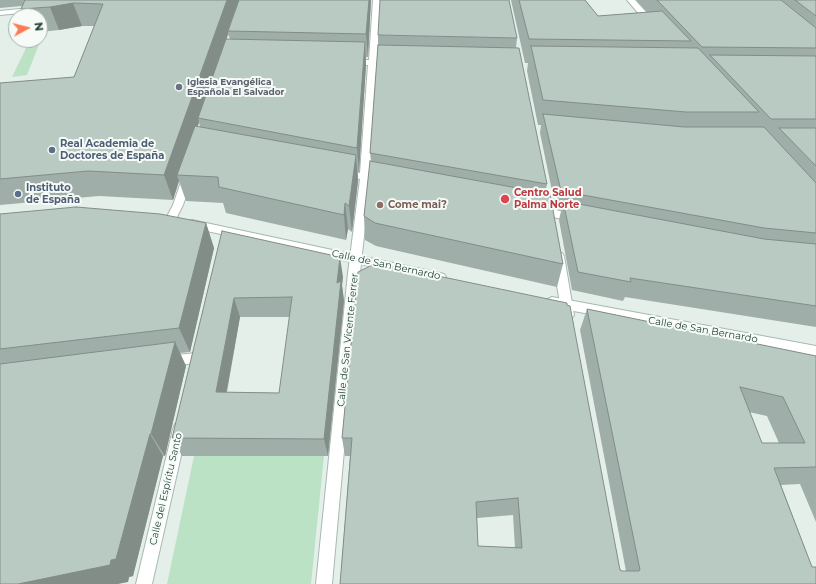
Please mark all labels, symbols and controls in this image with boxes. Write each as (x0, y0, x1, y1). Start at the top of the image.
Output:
north arrow (8, 8, 48, 48)
text: N (31, 21, 46, 32)
place label: Iglesia Evangélica Española El Salvador (187, 77, 284, 98)
marker: Iglesia Evangélica Española El Salvador (174, 82, 184, 92)
place label: Real Academia de Doctores de España (60, 138, 164, 162)
marker: Real Academia de Doctores de España (47, 145, 57, 155)
place label: Instituto de España (26, 182, 80, 206)
place label: Centro Salud Palma Norte (514, 187, 582, 210)
marker: Instituto de España (13, 189, 23, 199)
marker: Centro Salud Palma Norte (499, 193, 511, 205)
place label: Come mai? (388, 199, 447, 211)
marker: Come mai? (375, 200, 385, 210)
street label: Calle de San Bernardo (331, 248, 441, 282)
street label: Calle de San Vicente Ferrer (335, 273, 361, 407)
street label: Calle de San Bernardo (647, 314, 759, 346)
street label: Calle del Espíritu Santo (147, 432, 185, 546)

